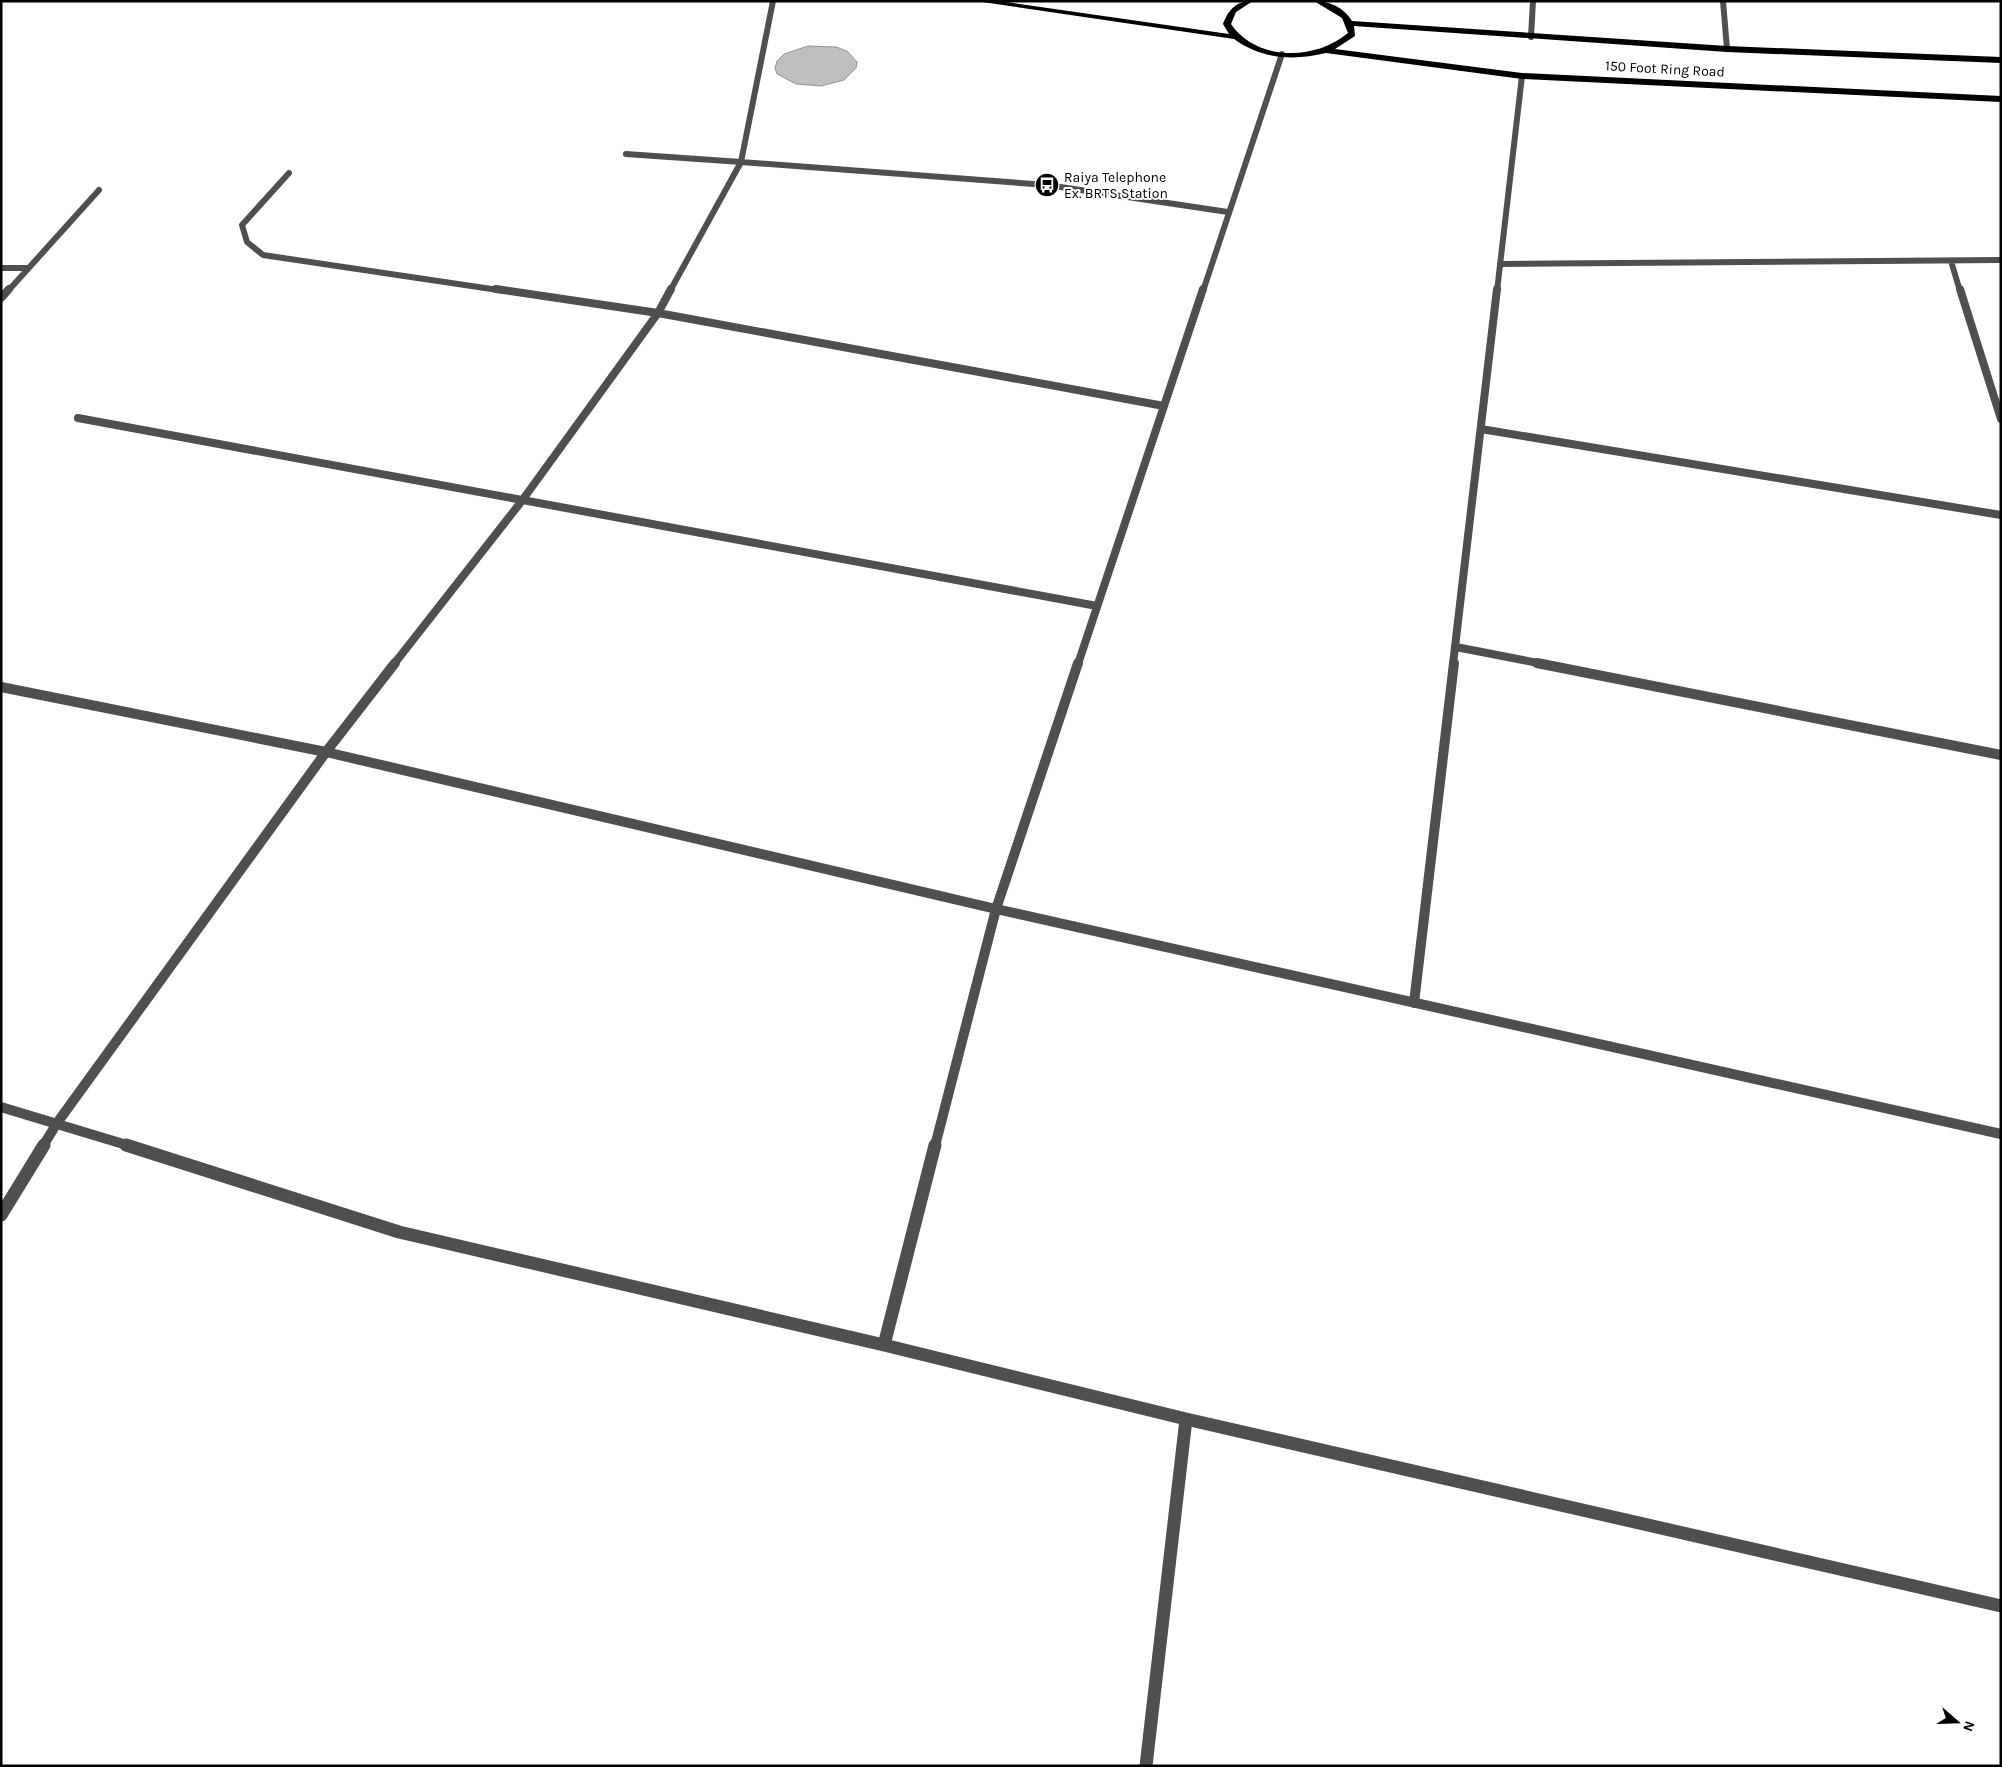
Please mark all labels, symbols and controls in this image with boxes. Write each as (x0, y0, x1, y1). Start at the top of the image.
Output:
street label: 150 Foot Ring Road (1605, 57, 1725, 81)
place label: Raiya Telephone Ex. BRTS Station (1064, 169, 1168, 202)
bus stop icon: Raiya Telephone Ex. BRTS Station (1034, 172, 1060, 198)
north arrow (1932, 1697, 1982, 1747)
text: N (1959, 1719, 1978, 1734)

